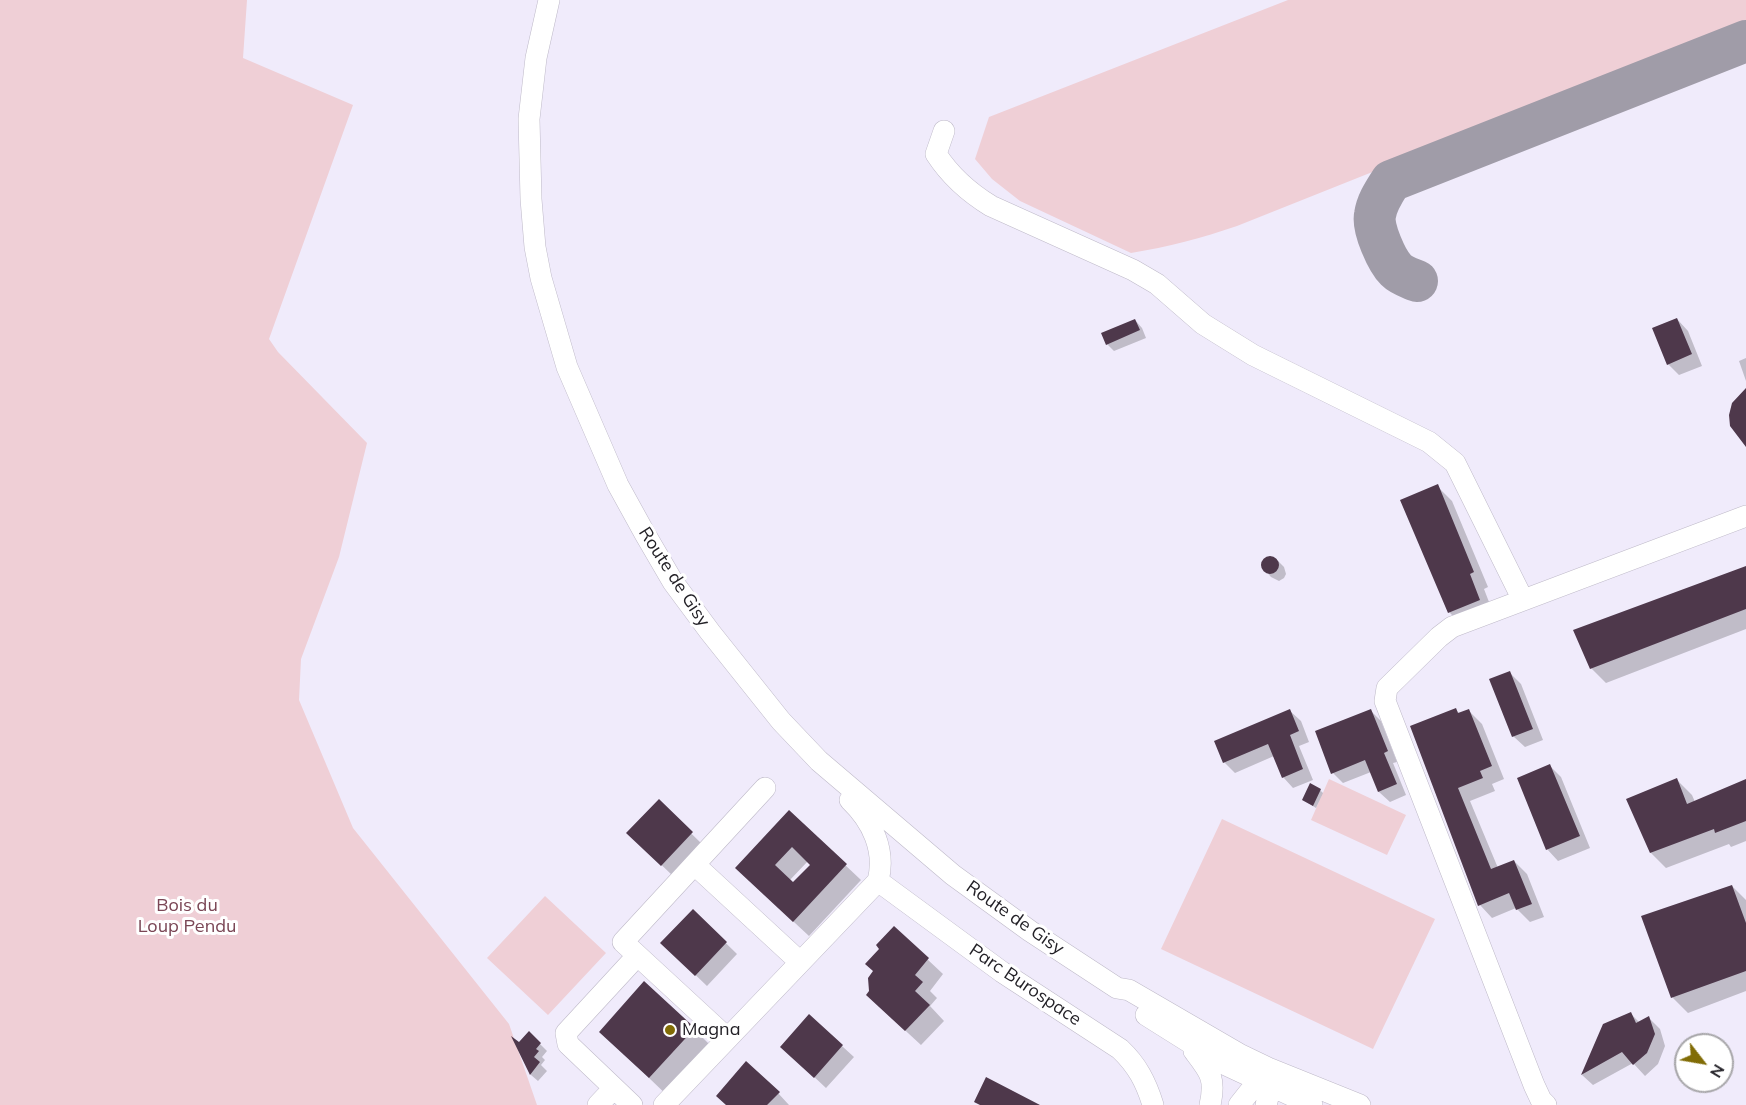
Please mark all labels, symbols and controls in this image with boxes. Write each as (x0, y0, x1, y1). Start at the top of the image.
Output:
street label: Route de Gisy (634, 523, 714, 631)
street label: Route de Gisy (962, 876, 1068, 960)
park label: Bois du Loup Pendu (138, 895, 236, 938)
street label: Parc Burospace (965, 940, 1085, 1030)
place label: Magna (682, 1019, 740, 1041)
marker: Magna (663, 1023, 677, 1037)
north arrow (1674, 1033, 1734, 1093)
text: N (1706, 1061, 1729, 1082)

